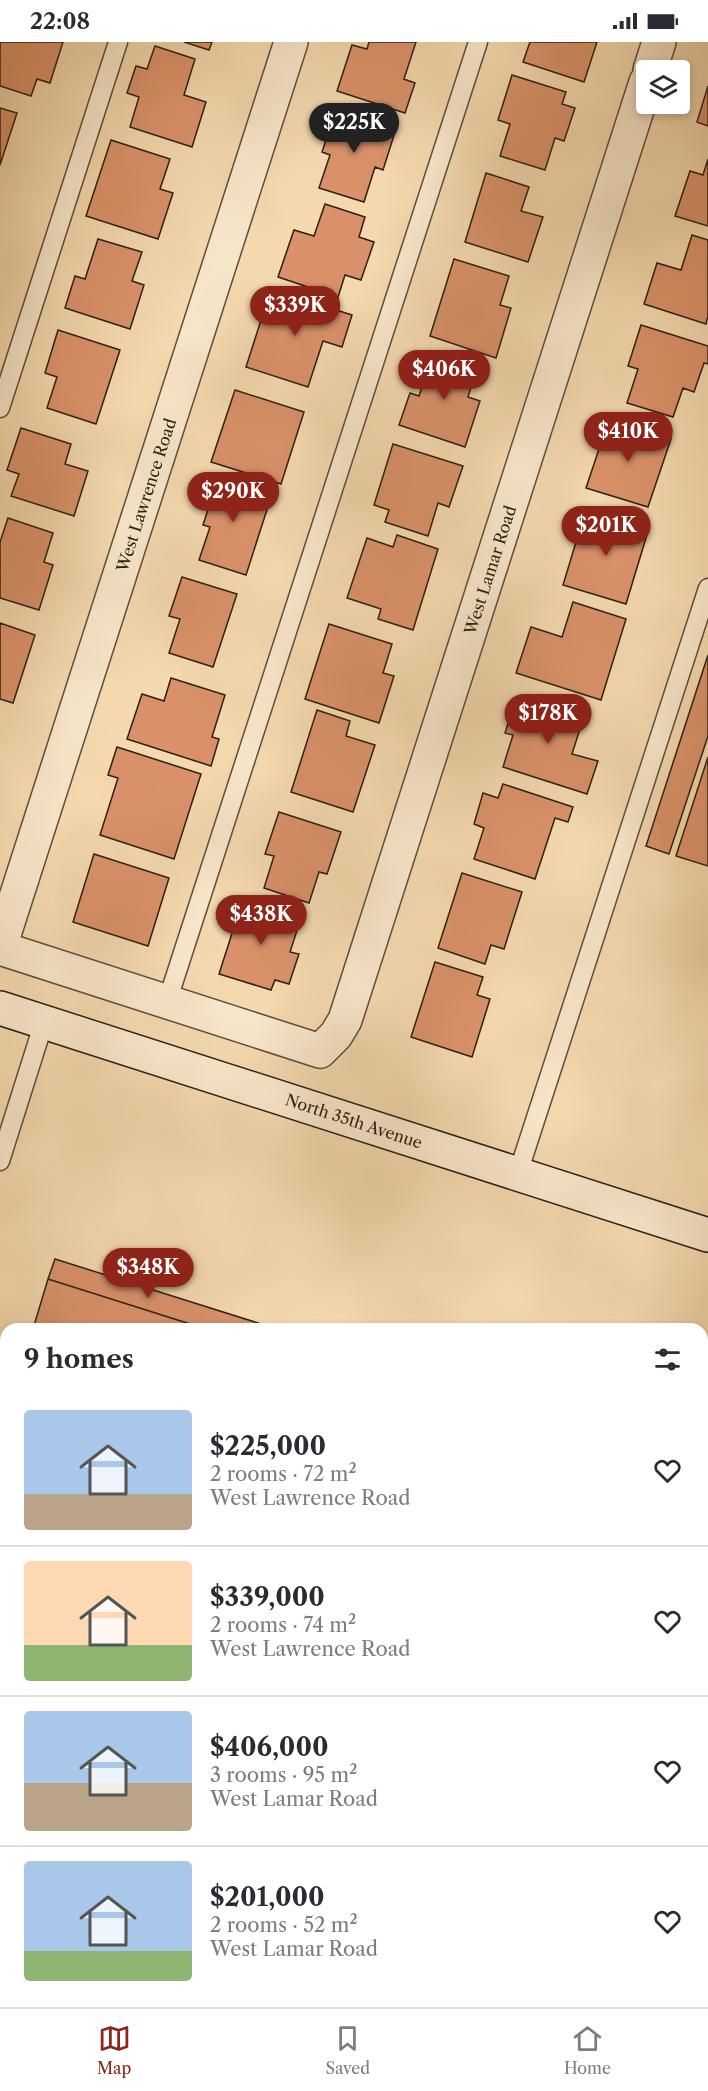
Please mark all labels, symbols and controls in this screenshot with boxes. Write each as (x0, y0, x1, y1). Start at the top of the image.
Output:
text: 22:08 (30, 8, 90, 35)
map controls (636, 60, 690, 114)
button: layers (636, 60, 690, 114)
pin: $225K (312, 103, 396, 154)
text: $225K (323, 110, 385, 134)
pin: $339K (253, 286, 337, 337)
text: $339K (264, 293, 326, 317)
pin: $406K (402, 350, 486, 401)
text: $406K (412, 357, 476, 381)
pin: $410K (586, 412, 670, 463)
street label: West Lawrence Road (111, 415, 180, 575)
text: $410K (598, 419, 658, 443)
pin: $290K (191, 472, 275, 523)
text: $290K (201, 479, 265, 503)
street label: West Lamar Road (459, 503, 520, 638)
pin: $201K (564, 506, 648, 557)
text: $201K (576, 513, 636, 537)
pin: $178K (506, 694, 590, 745)
text: $178K (519, 701, 577, 725)
pin: $438K (219, 895, 303, 946)
text: $438K (230, 902, 292, 926)
street label: North 35th Avenue (283, 1089, 425, 1153)
pin: $348K (106, 1248, 190, 1299)
text: $348K (117, 1255, 179, 1279)
text: 9 homes (24, 1343, 134, 1375)
icon: filters (651, 1343, 684, 1376)
text: $225,000 (210, 1430, 326, 1462)
icon: home (72, 1434, 144, 1506)
icon: heart (651, 1454, 684, 1487)
text: 2 rooms · 72 m² (210, 1462, 357, 1486)
text: West Lawrence Road (210, 1486, 410, 1510)
text: $339,000 (210, 1581, 325, 1613)
icon: home (72, 1585, 144, 1657)
icon: heart (651, 1605, 684, 1638)
text: 2 rooms · 74 m² (210, 1613, 356, 1637)
text: West Lawrence Road (210, 1637, 410, 1661)
text: $406,000 (210, 1731, 329, 1763)
icon: home (72, 1735, 144, 1807)
icon: heart (651, 1755, 684, 1788)
text: 3 rooms · 95 m² (210, 1763, 357, 1787)
text: West Lamar Road (210, 1787, 378, 1811)
text: $201,000 (210, 1881, 325, 1913)
icon: home (72, 1885, 144, 1957)
icon: heart (651, 1905, 684, 1938)
text: 2 rooms · 52 m² (210, 1913, 358, 1937)
text: West Lamar Road (210, 1937, 378, 1961)
tab: Map (97, 2022, 131, 2078)
tab: Saved (325, 2022, 370, 2078)
tab: Home (564, 2022, 611, 2078)

